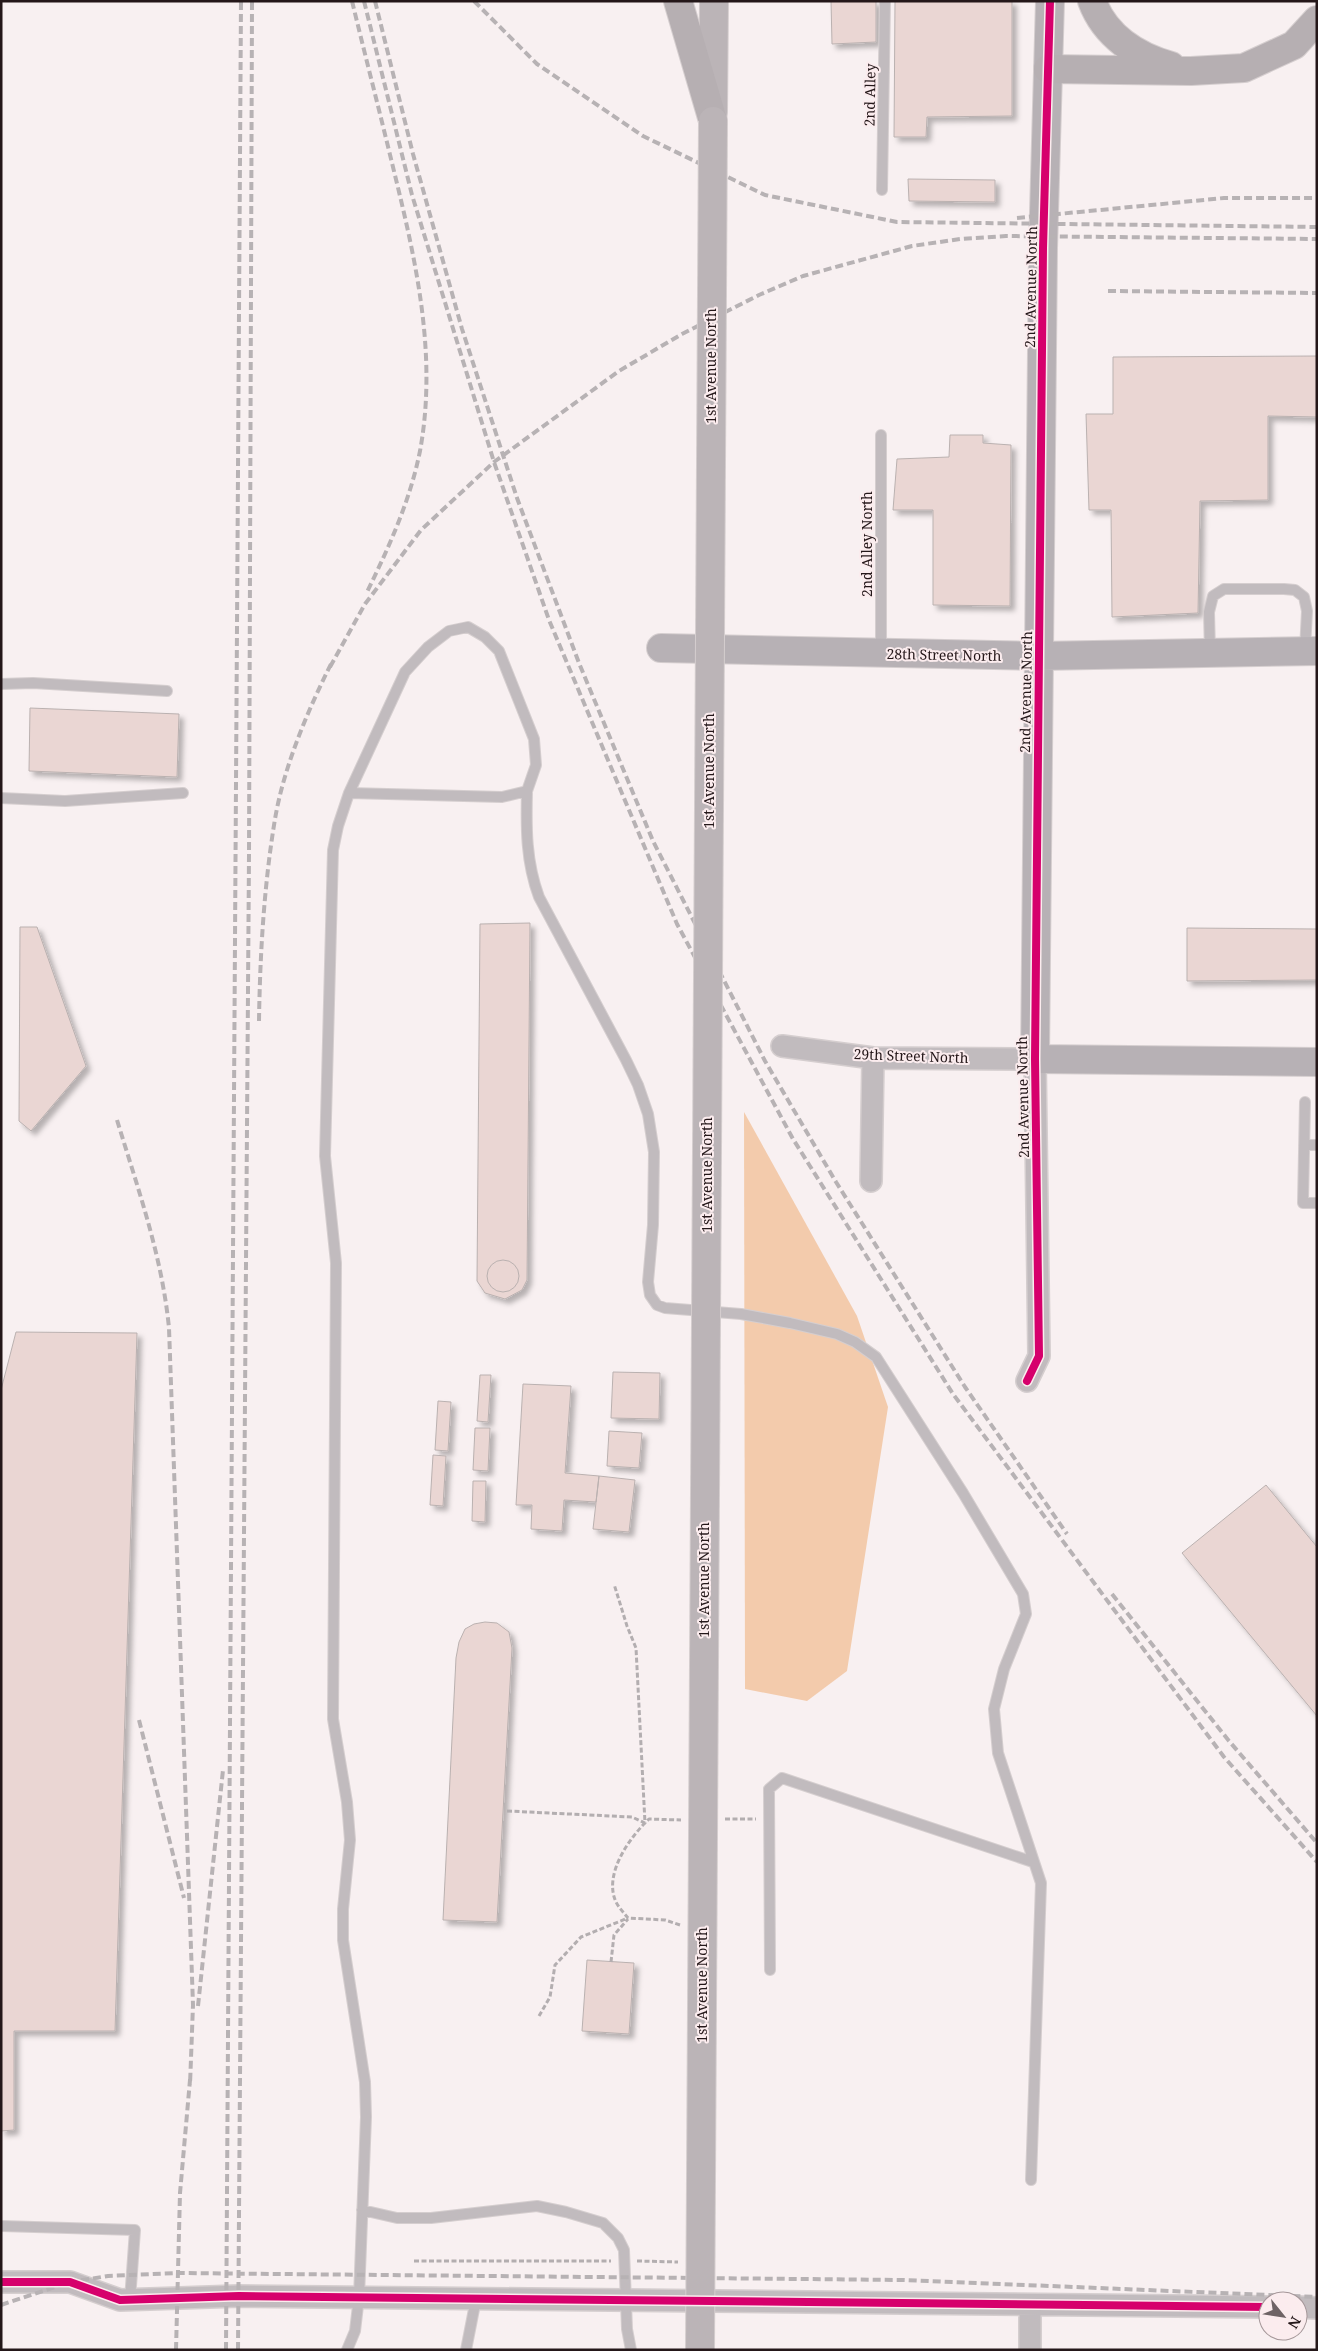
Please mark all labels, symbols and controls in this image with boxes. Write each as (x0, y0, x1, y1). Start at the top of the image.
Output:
street label: 2nd Alley (859, 63, 880, 127)
street label: 2nd Avenue North (1020, 226, 1041, 348)
street label: 1st Avenue North (701, 308, 720, 424)
street label: 2nd Alley North (857, 491, 876, 597)
street label: 2nd Avenue North (1015, 631, 1036, 753)
street label: 28th Street North (886, 644, 1002, 665)
street label: 1st Avenue North (699, 713, 718, 829)
street label: 2nd Avenue North (1012, 1036, 1033, 1158)
street label: 29th Street North (853, 1044, 969, 1067)
street label: 1st Avenue North (697, 1117, 716, 1233)
street label: 1st Avenue North (694, 1522, 713, 1638)
street label: 1st Avenue North (692, 1927, 711, 2043)
north arrow (1258, 2291, 1308, 2341)
text: N (1284, 2313, 1306, 2332)

